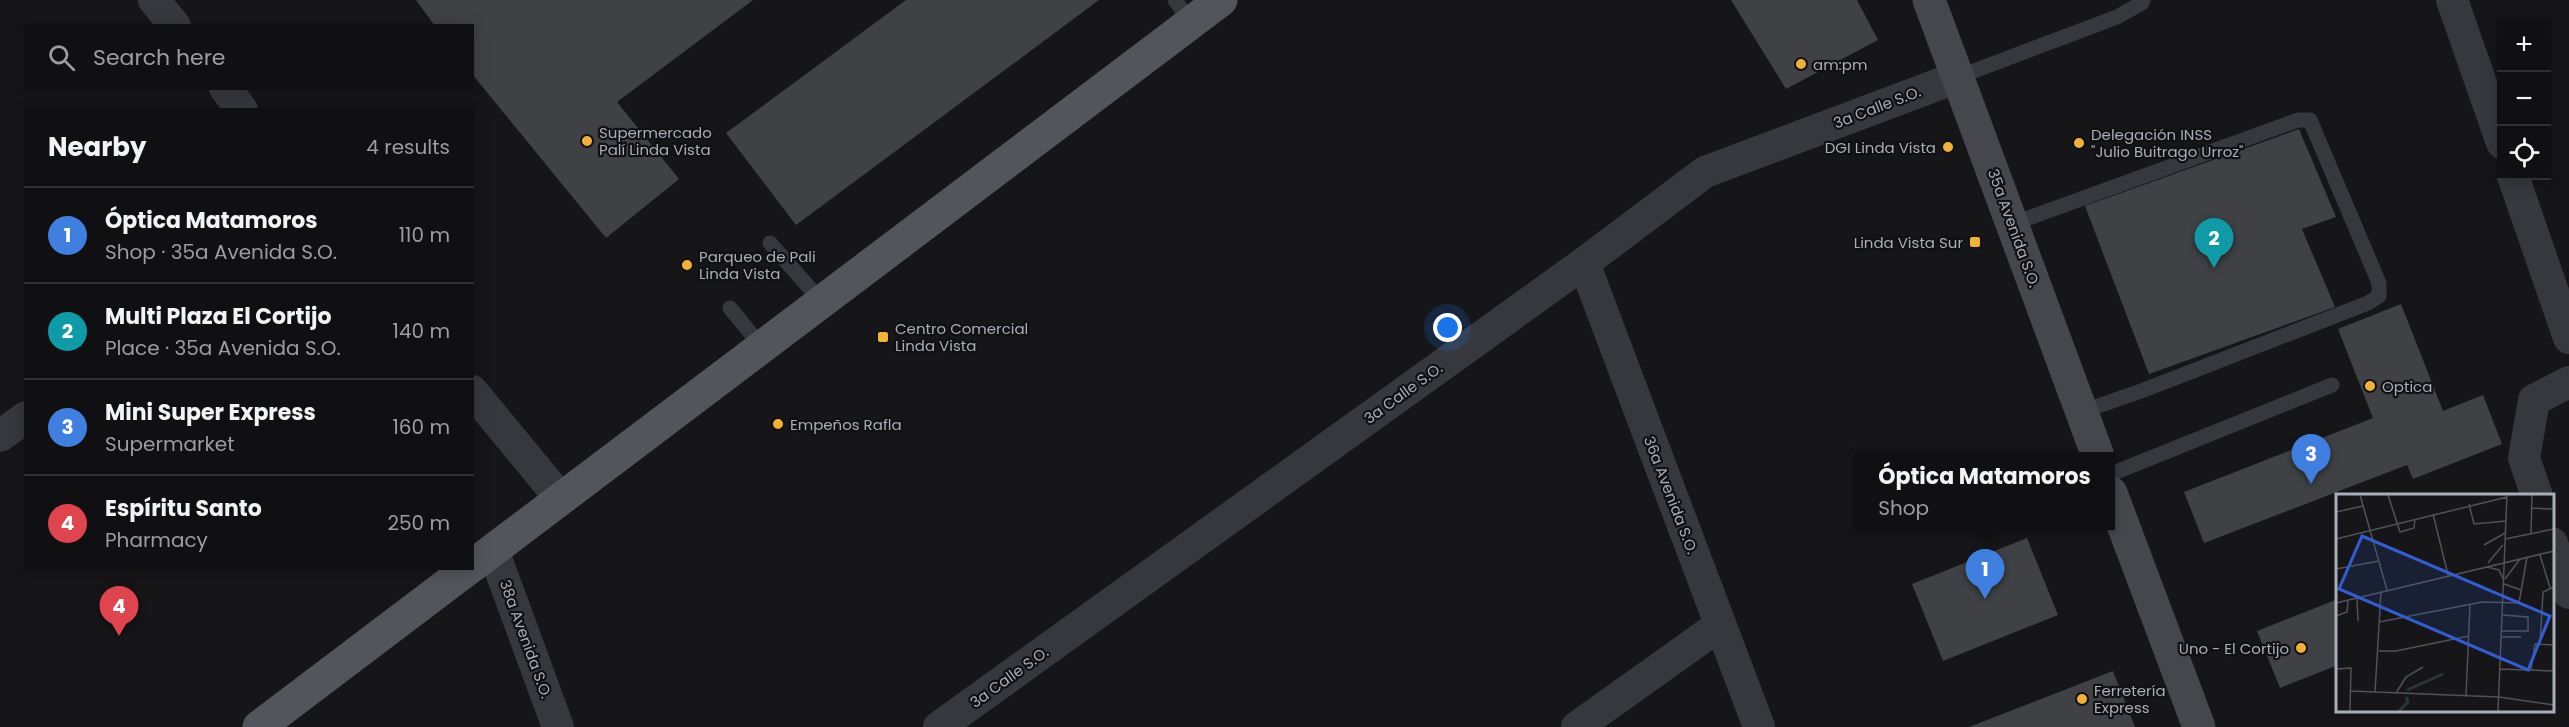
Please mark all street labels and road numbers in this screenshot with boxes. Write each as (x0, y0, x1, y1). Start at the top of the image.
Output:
street label: 3a Calle S.O. (1830, 81, 1924, 133)
street label: 35a Avenida S.O. (1983, 166, 2045, 290)
street label: 3a Calle S.O. (1359, 357, 1447, 429)
street label: 36a Avenida S.O. (1639, 433, 1703, 557)
street label: 38a Avenida S.O. (495, 577, 557, 701)
street label: 3a Calle S.O. (965, 641, 1053, 713)

